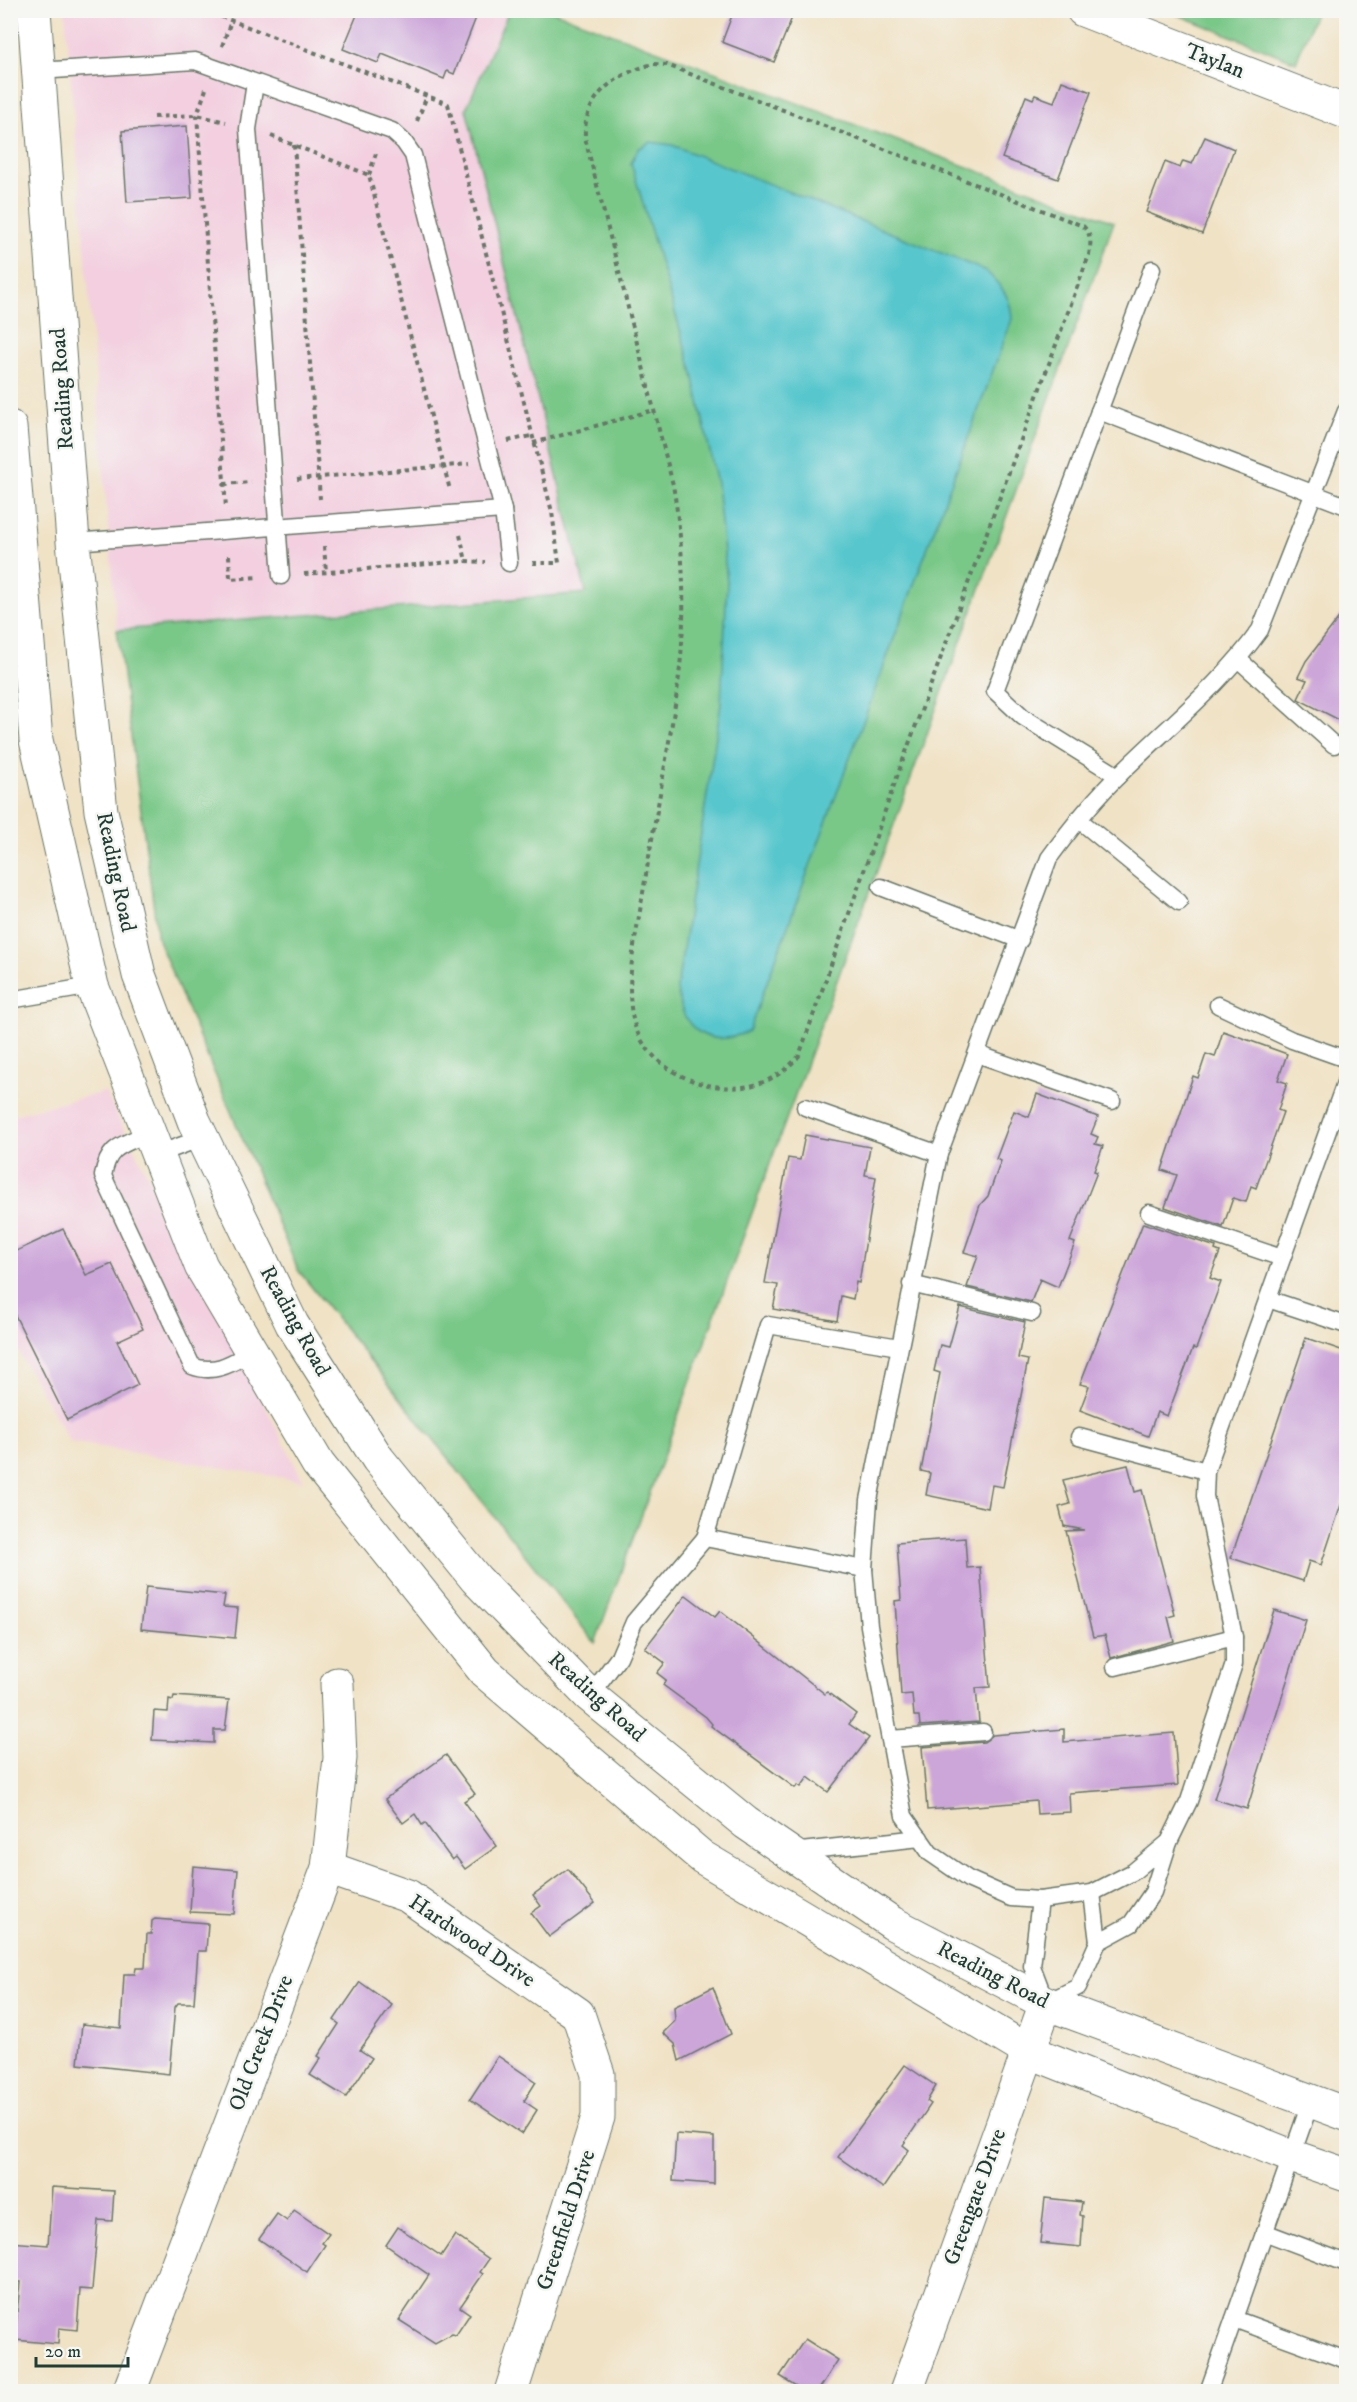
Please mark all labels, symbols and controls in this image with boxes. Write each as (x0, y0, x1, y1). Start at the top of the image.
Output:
street label: Taylan (1181, 37, 1249, 85)
street label: Reading Road (44, 327, 80, 451)
street label: Reading Road (90, 809, 142, 935)
street label: Reading Road (254, 1261, 336, 1381)
street label: Reading Road (543, 1646, 651, 1748)
street label: Hardwood Drive (404, 1889, 540, 1993)
street label: Reading Road (932, 1935, 1054, 2015)
street label: Old Creek Drive (223, 1971, 299, 2115)
street label: Greengate Drive (938, 2125, 1012, 2269)
street label: Greenfield Drive (531, 2146, 601, 2294)
scale bar (36, 2330, 128, 2368)
text: 20 m (45, 2341, 81, 2363)

